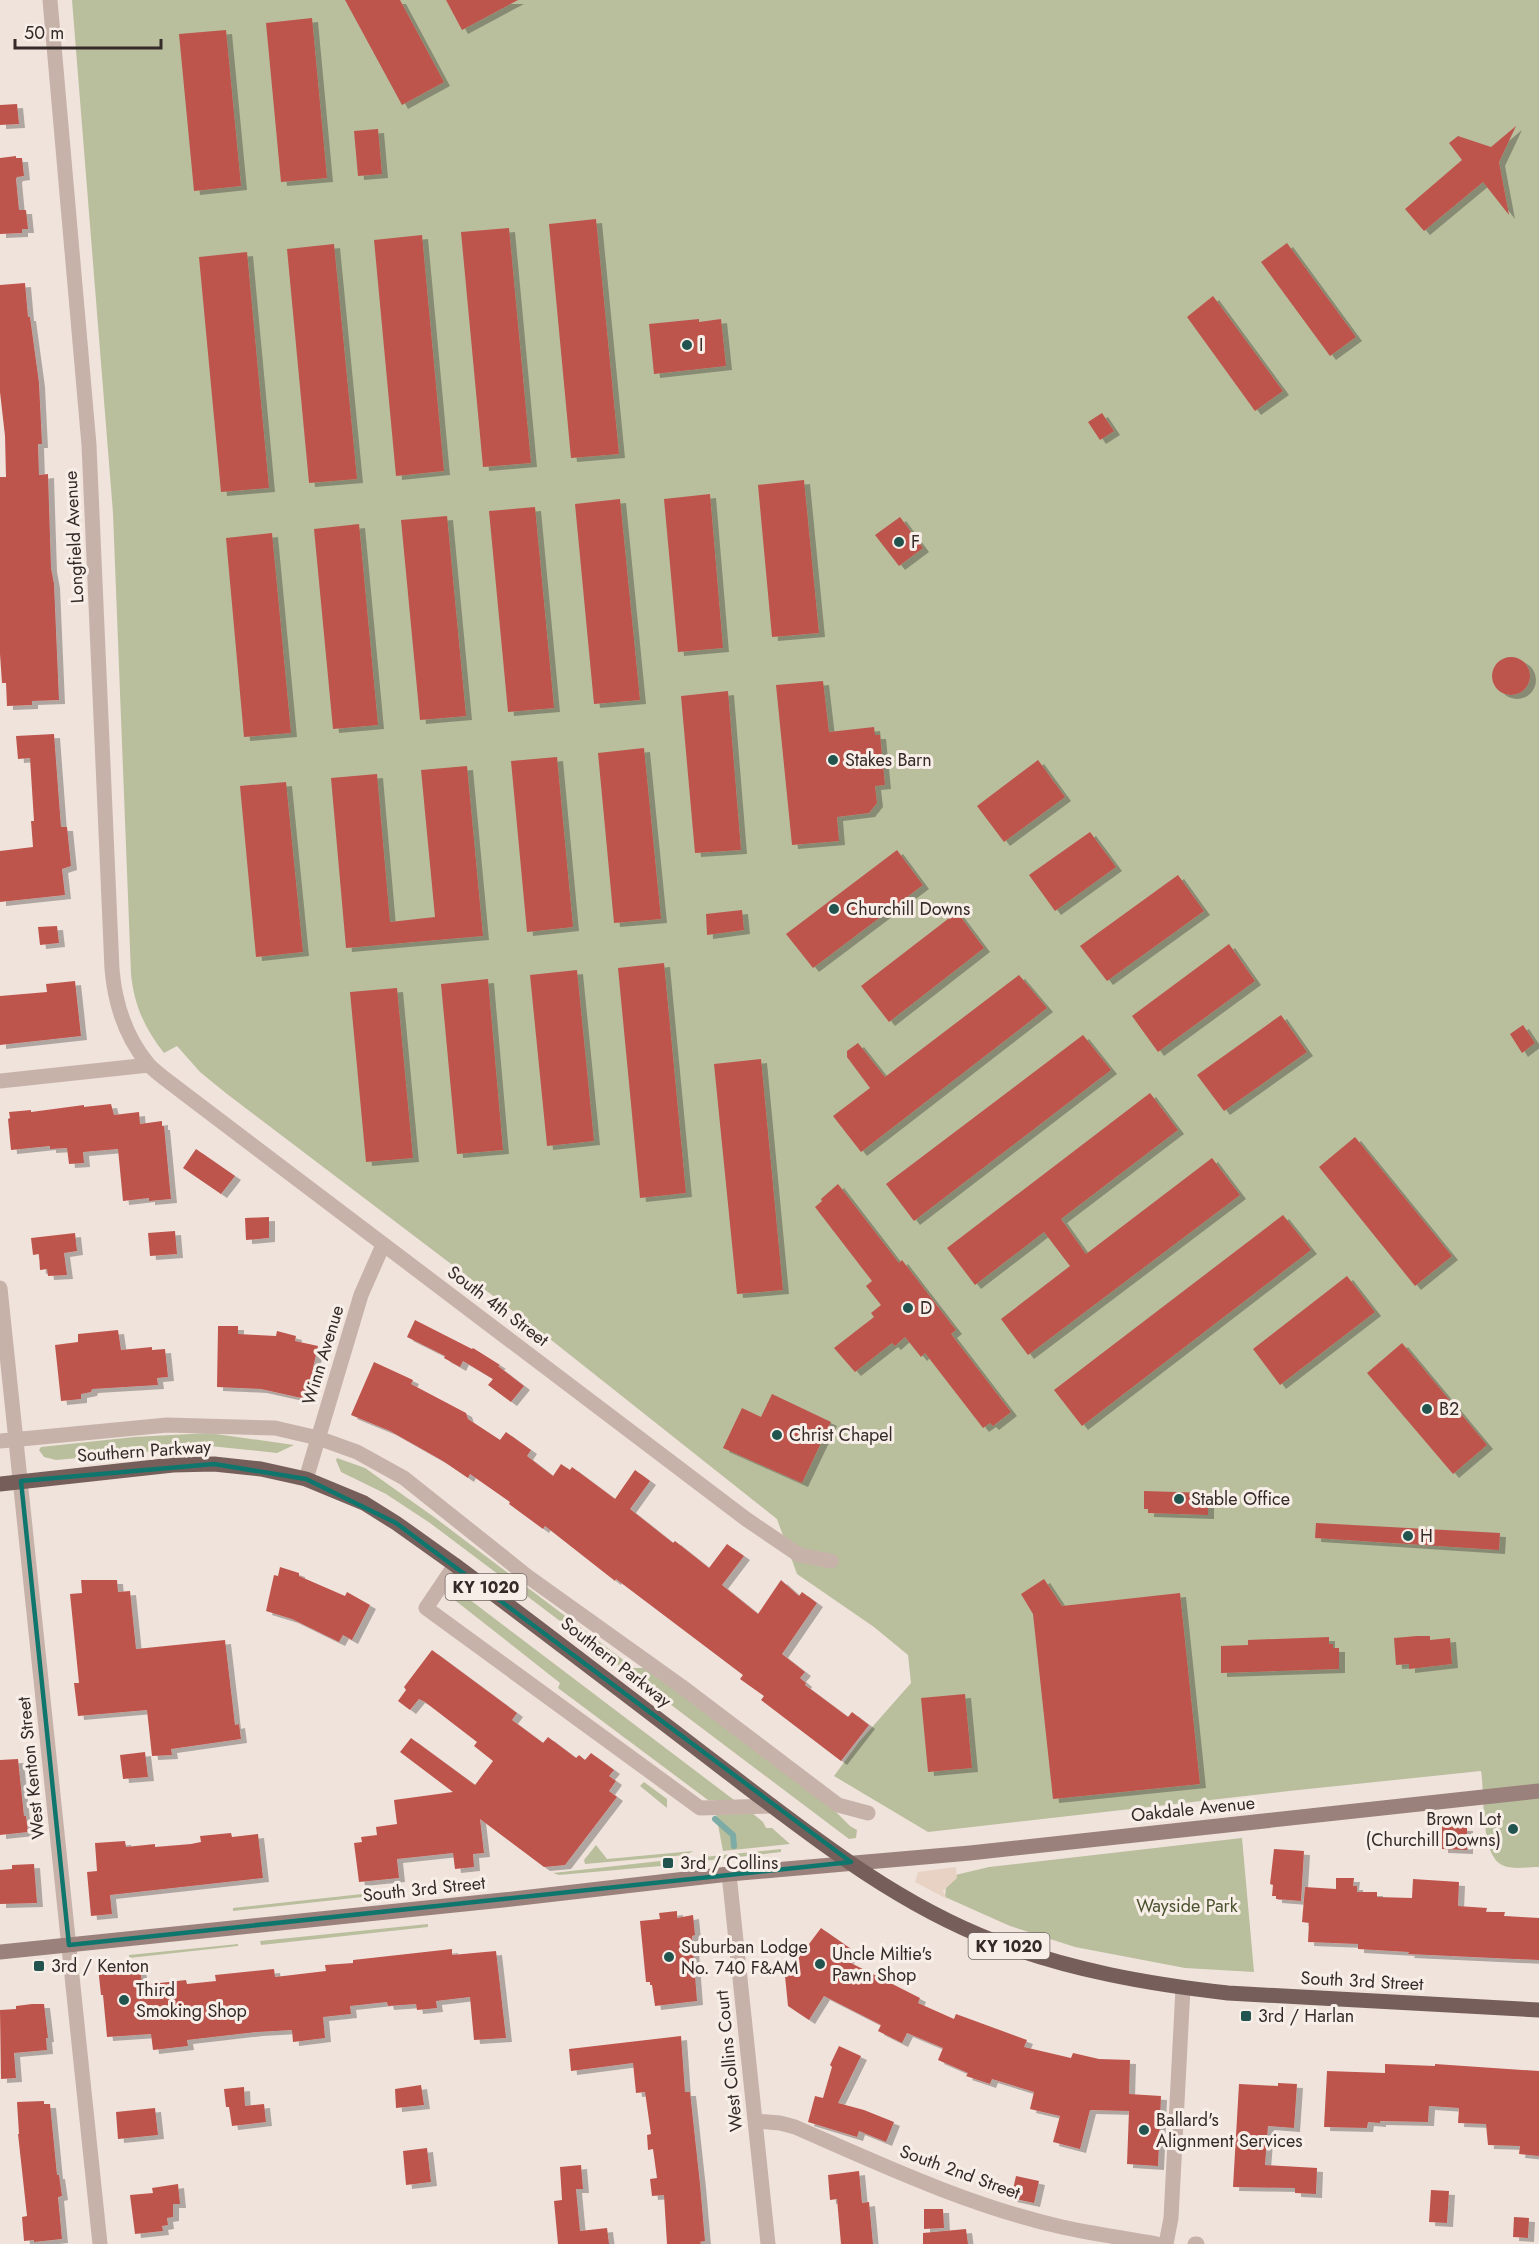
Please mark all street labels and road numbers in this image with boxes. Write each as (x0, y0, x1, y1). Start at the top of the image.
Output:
street label: Longfield Avenue (58, 470, 90, 604)
street label: South 4th Street (442, 1259, 555, 1353)
street label: Winn Avenue (296, 1302, 350, 1408)
street label: Southern Parkway (76, 1433, 212, 1469)
road number: KY 1020 (446, 1574, 526, 1600)
street label: Southern Parkway (555, 1610, 677, 1714)
street label: West Kenton Street (11, 1695, 51, 1840)
street label: Oakdale Avenue (1130, 1790, 1256, 1828)
street label: South 3rd Street (362, 1870, 487, 1908)
road number: KY 1020 (968, 1933, 1050, 1959)
street label: South 3rd Street (1300, 1965, 1425, 1997)
street label: West Collins Court (709, 1988, 749, 2133)
street label: South 2nd Street (896, 2138, 1025, 2206)

